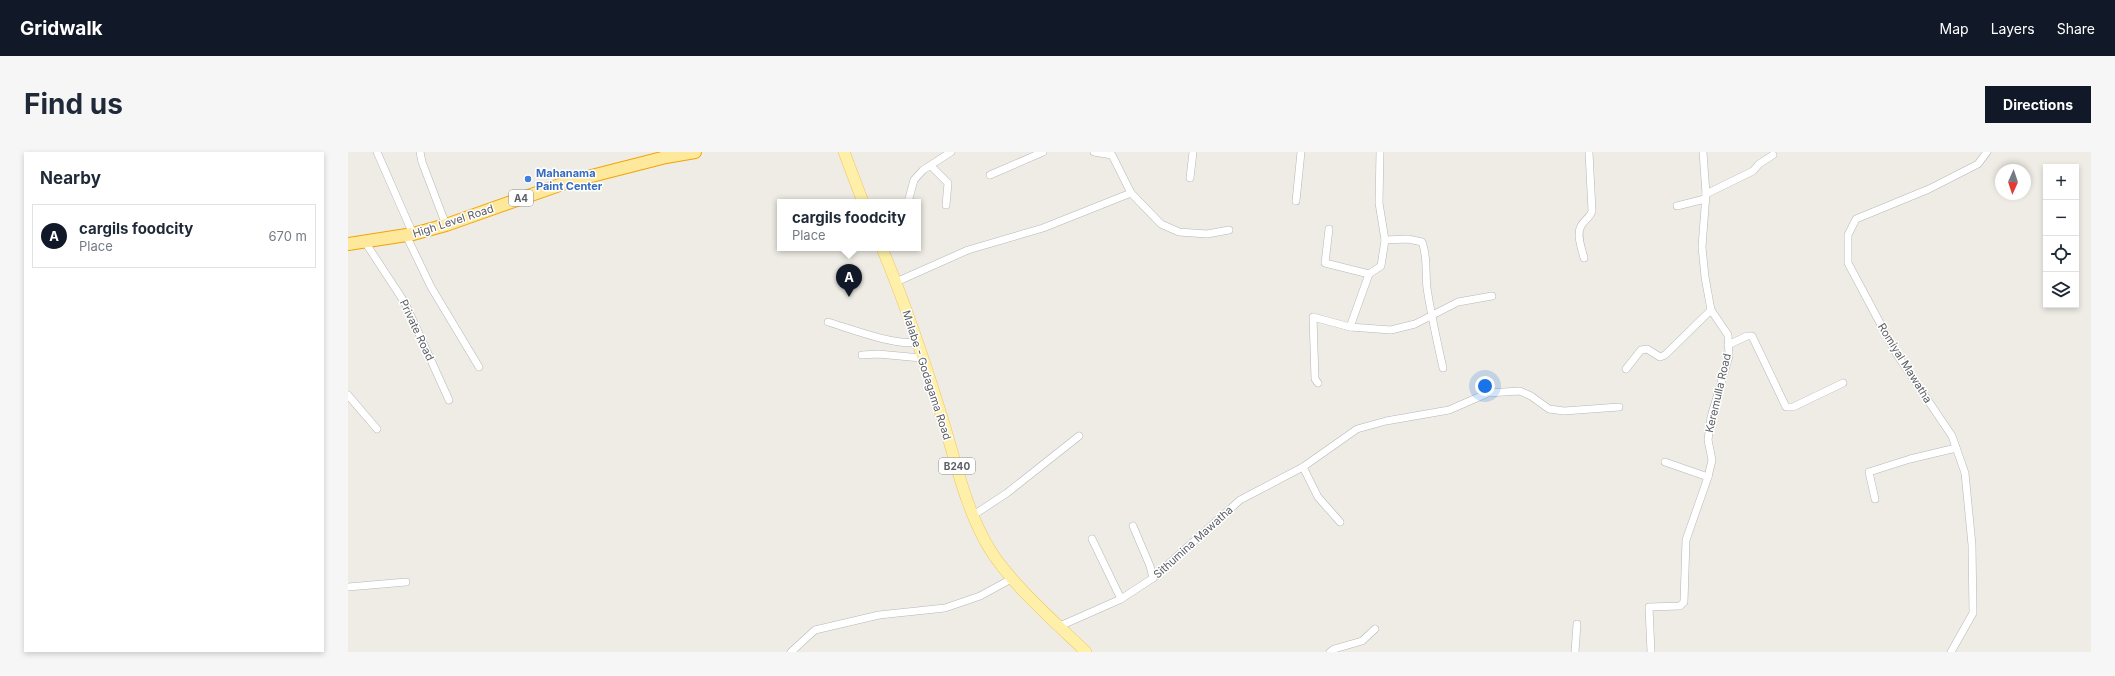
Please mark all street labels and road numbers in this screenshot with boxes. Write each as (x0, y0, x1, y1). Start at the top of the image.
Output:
road number: A4 (509, 190, 533, 206)
street label: High Level Road (411, 201, 495, 241)
street label: Private Road (397, 297, 437, 363)
street label: Malabe - Godagama Road (899, 308, 955, 442)
street label: Romiyal Mawatha (1875, 321, 1935, 405)
street label: Keremulla Road (1702, 352, 1734, 434)
road number: B240 (939, 458, 975, 474)
street label: Sithumina Mawatha (1150, 503, 1236, 581)

